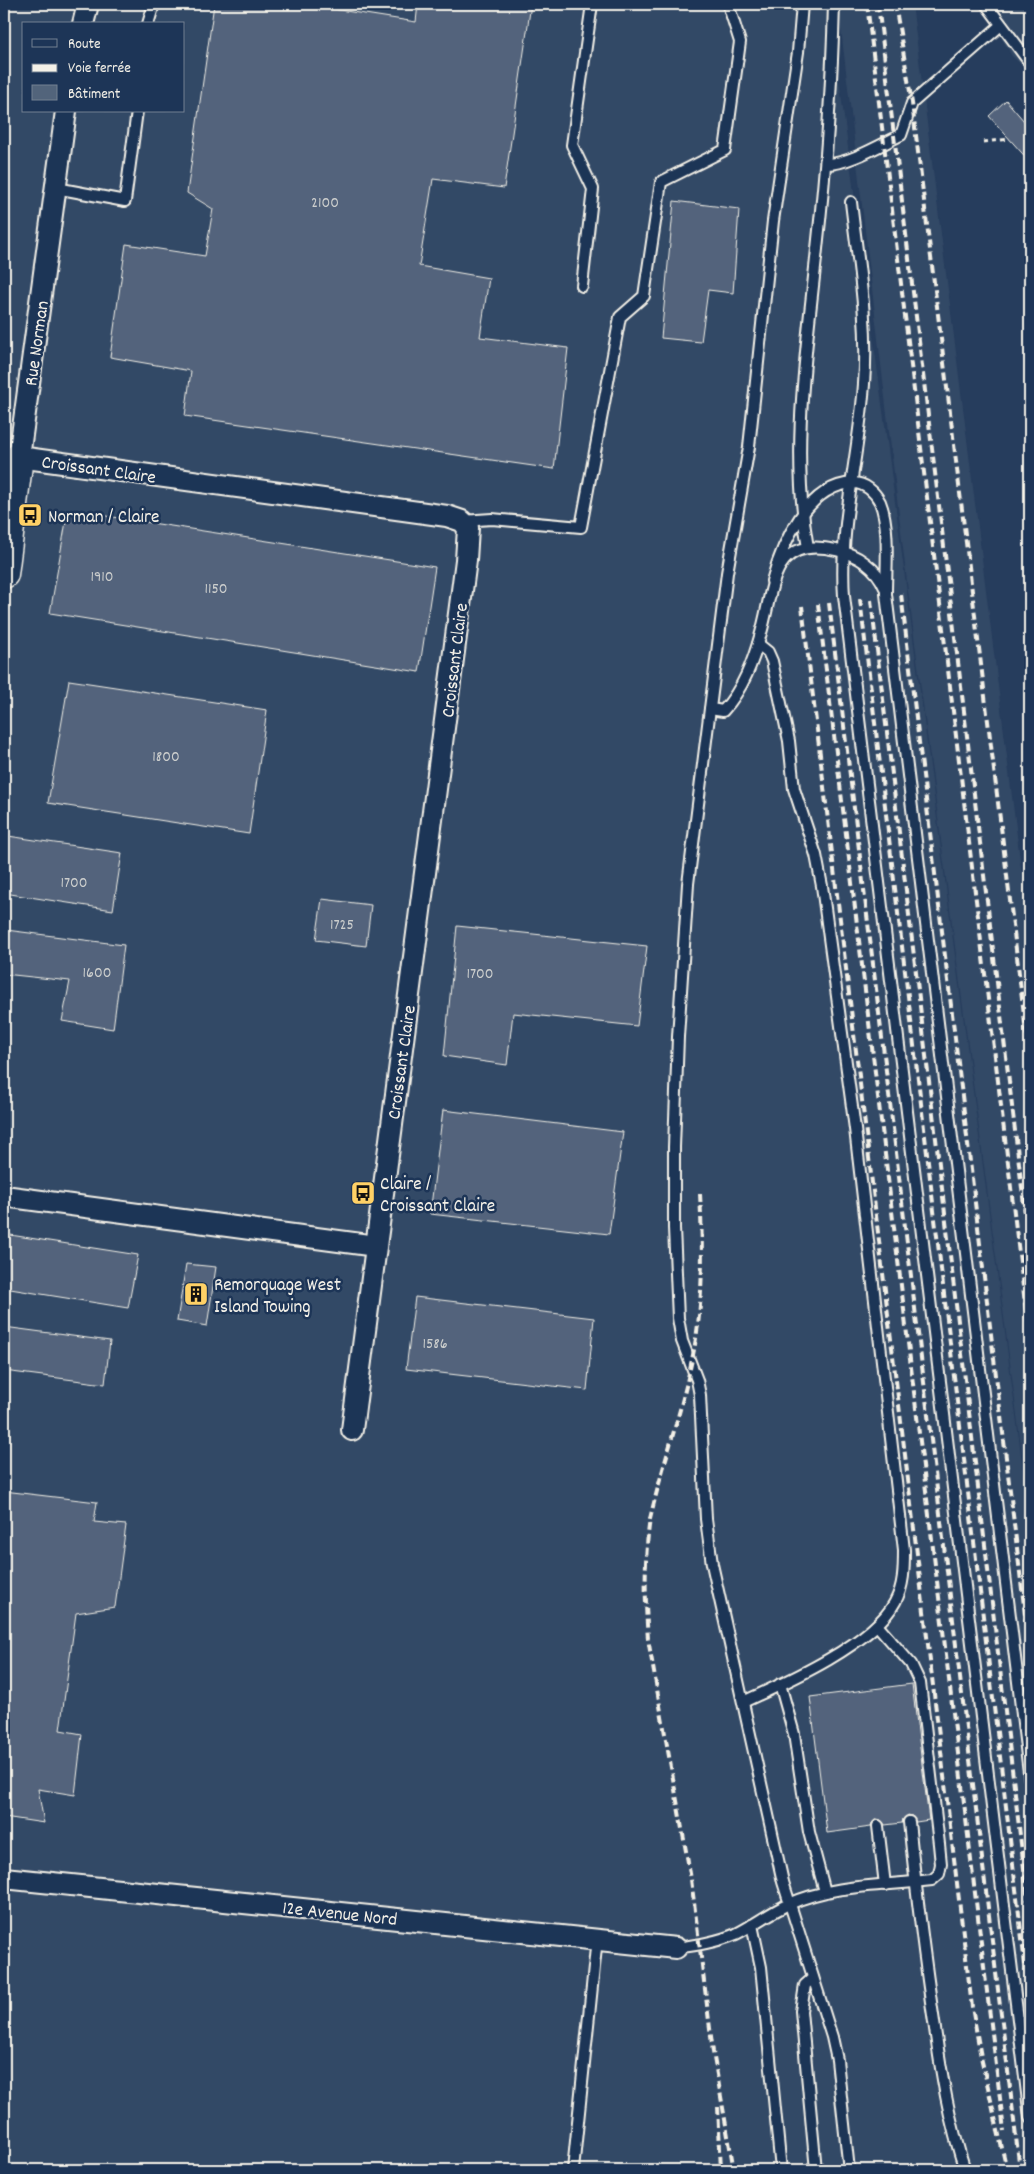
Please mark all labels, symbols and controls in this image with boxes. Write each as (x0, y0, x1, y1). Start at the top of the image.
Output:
legend (22, 22, 185, 112)
text: Route (68, 34, 101, 56)
text: Voie ferrée (68, 58, 131, 80)
text: Bâtiment (68, 84, 121, 106)
house number: 2100 (311, 192, 339, 215)
street label: Rue Norman (19, 299, 58, 388)
street label: Croissant Claire (40, 450, 157, 493)
bus stop icon: Norman / Claire (17, 502, 43, 528)
place label: Norman / Claire (48, 505, 159, 532)
house number: 1910 (90, 566, 114, 589)
house number: 1150 (204, 578, 228, 601)
street label: Croissant Claire (436, 602, 477, 719)
house number: 1800 (152, 746, 180, 769)
house number: 1700 (60, 872, 88, 895)
house number: 1725 (330, 914, 354, 937)
house number: 1600 (83, 962, 111, 985)
house number: 1700 (466, 963, 494, 986)
street label: Croissant Claire (382, 1004, 425, 1121)
place label: Claire / Croissant Claire (380, 1172, 495, 1221)
bus stop icon: Claire / Croissant Claire (350, 1180, 376, 1206)
place label: Remorquage West Island Towing (214, 1273, 341, 1322)
building icon: Remorquage West Island Towing (183, 1281, 209, 1307)
house number: 1586 (422, 1333, 448, 1356)
street label: 12e Avenue Nord (281, 1896, 398, 1935)

